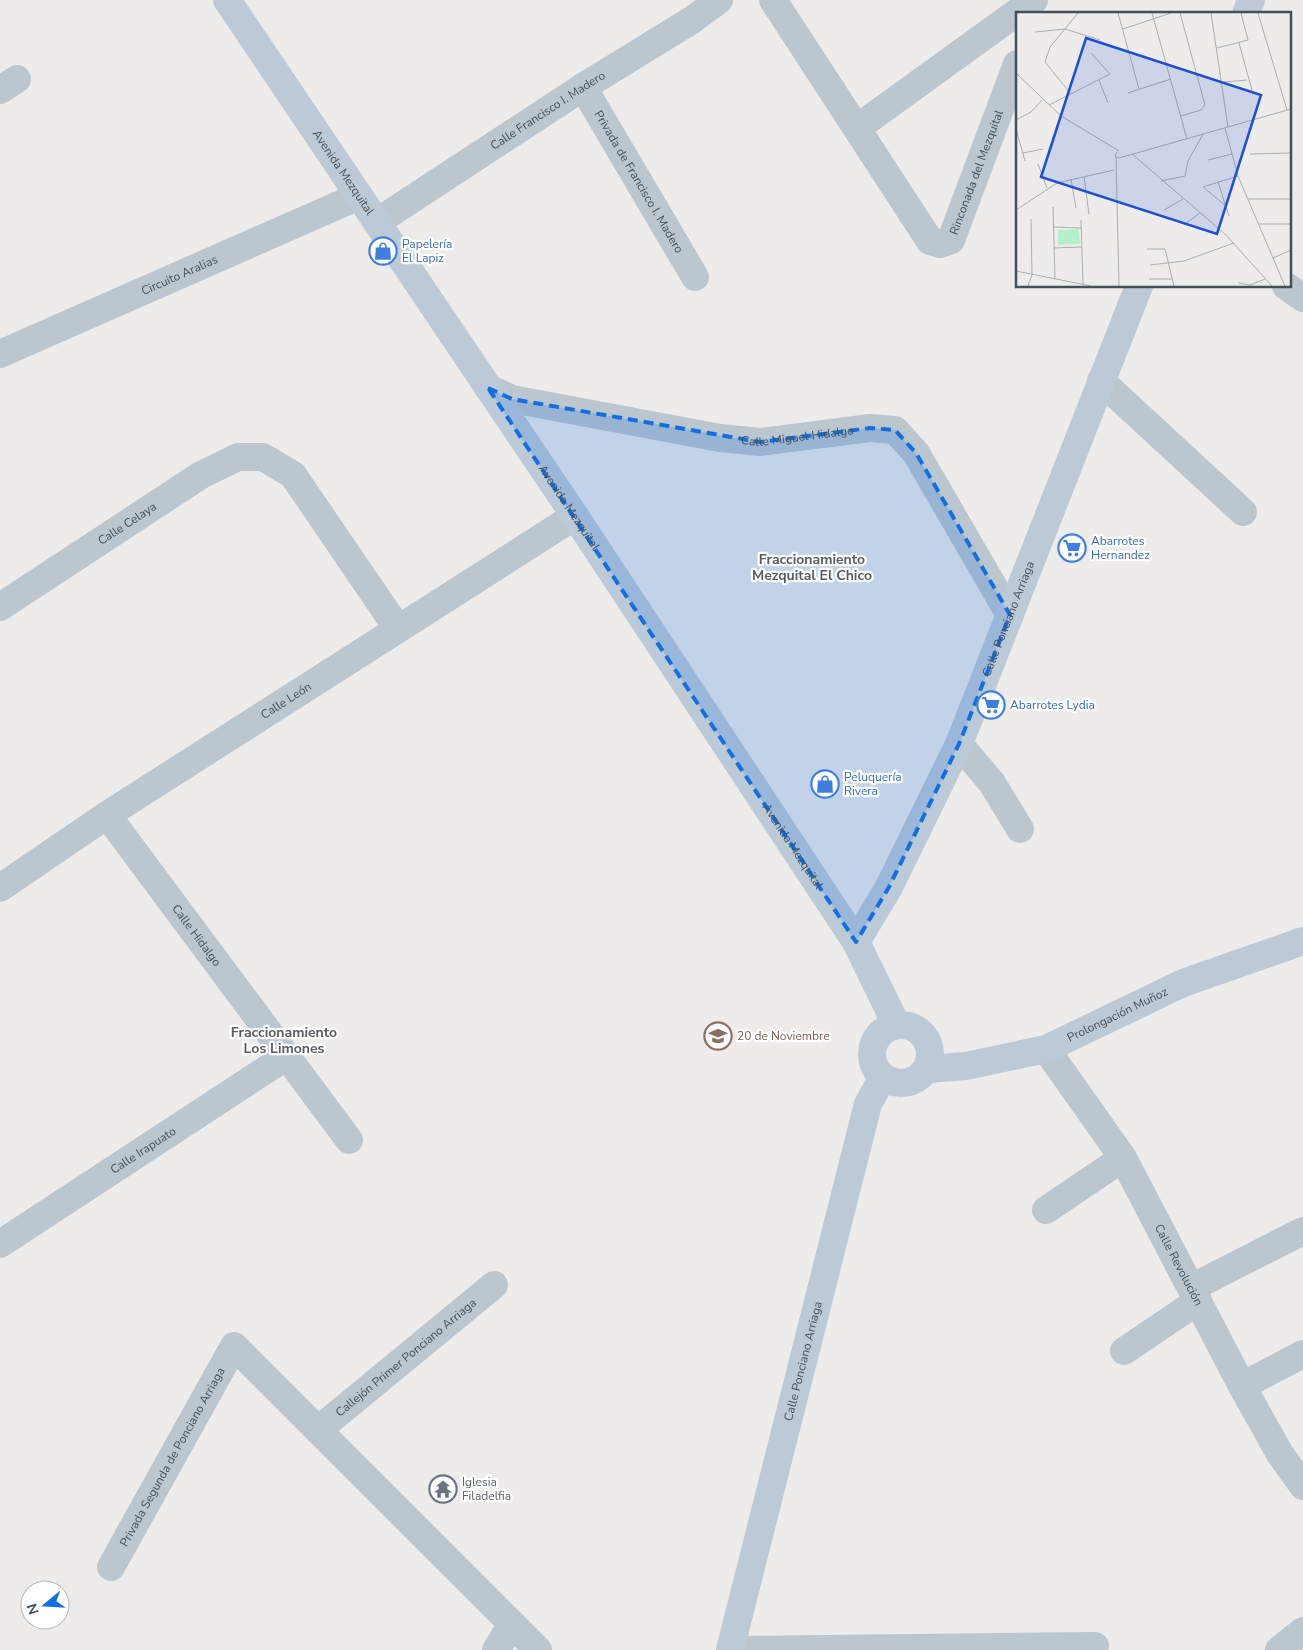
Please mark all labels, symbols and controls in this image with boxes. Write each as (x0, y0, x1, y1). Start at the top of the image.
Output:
inset map (1016, 12, 1290, 288)
street label: Calle Francisco I. Madero (487, 67, 608, 154)
street label: Privada de Francisco I. Madero (591, 107, 687, 256)
street label: Rinconada del Mezquital (946, 107, 1007, 237)
street label: Avenida Mezquital (309, 127, 378, 219)
shop icon: Papelería El Lapiz (368, 236, 398, 266)
place label: Papelería El Lapiz (402, 236, 452, 266)
street label: Circuito Aralias (139, 251, 220, 299)
street label: Calle Miguel Hidalgo (740, 422, 855, 450)
street label: Avenida Mezquital (535, 462, 604, 554)
street label: Calle Celaya (95, 498, 160, 549)
supermarket icon: Abarrotes Hernandez (1057, 533, 1087, 563)
place label: Abarrotes Hernandez (1091, 533, 1150, 563)
district label: Fraccionamiento Mezquital El Chico (752, 550, 872, 585)
street label: Calle Ponciano Arriaga (978, 559, 1038, 679)
street label: Calle León (258, 678, 314, 723)
supermarket icon: Abarrotes Lydia (976, 690, 1006, 720)
place label: Abarrotes Lydia (1010, 697, 1095, 713)
shop icon: Peluquería Rivera (810, 769, 840, 799)
place label: Peluquería Rivera (844, 769, 902, 799)
street label: Avenida Mezquital (759, 800, 827, 893)
street label: Calle Hidalgo (168, 901, 225, 970)
street label: Prolongación Muñoz (1064, 983, 1171, 1046)
school or university icon: 20 de Noviembre (703, 1021, 733, 1051)
district label: Fraccionamiento Los Limones (231, 1023, 337, 1058)
place label: 20 de Noviembre (737, 1028, 830, 1044)
street label: Calle Irapuato (107, 1123, 179, 1178)
street label: Calle Revolución (1151, 1221, 1207, 1308)
street label: Callejón Primer Ponciano Arriaga (332, 1295, 480, 1420)
street label: Calle Ponciano Arriaga (780, 1300, 826, 1423)
street label: Privada Segunda de Ponciano Arriaga (116, 1364, 229, 1549)
temple icon: Iglesia Filadelfia (428, 1474, 458, 1504)
place label: Iglesia Filadelfia (462, 1474, 511, 1504)
north arrow (20, 1580, 70, 1630)
text: N (22, 1601, 44, 1617)

